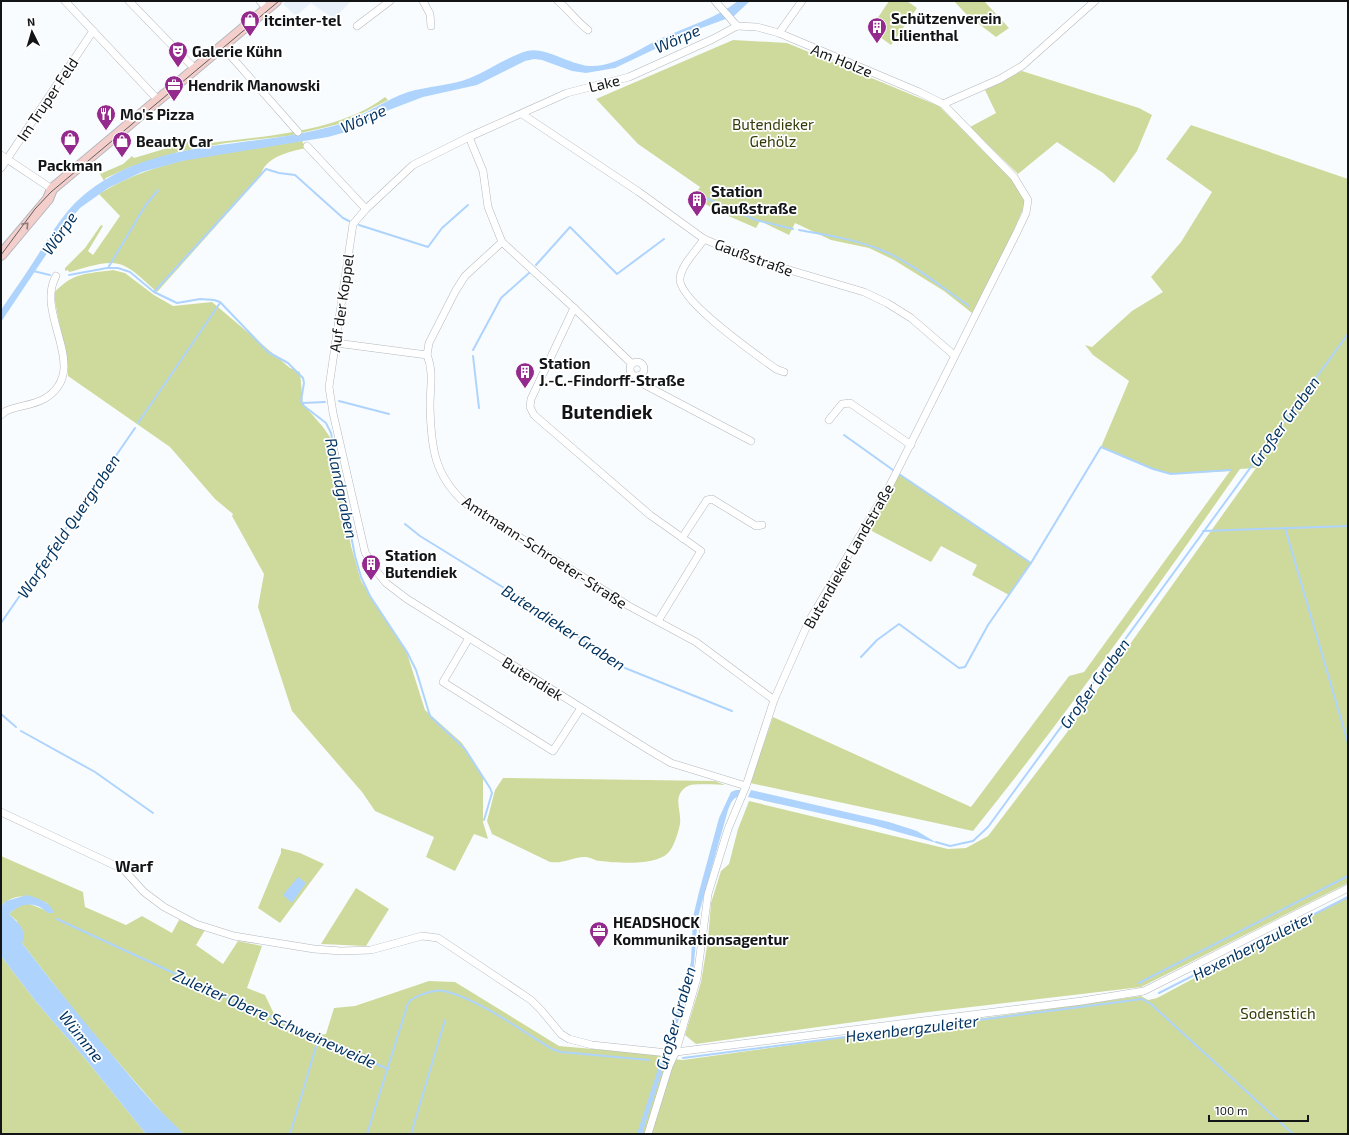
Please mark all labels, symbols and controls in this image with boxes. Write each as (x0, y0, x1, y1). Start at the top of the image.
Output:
shop icon: itcinter-tel (239, 9, 261, 37)
place label: Schützenverein Lilienthal (891, 9, 1002, 44)
place label: itcinter-tel (264, 11, 341, 29)
north arrow (12, 12, 52, 52)
text: N (27, 15, 36, 28)
building icon: Schützenverein Lilienthal (866, 16, 888, 44)
water label: Wörpe (651, 19, 703, 56)
theatre icon: Galerie Kühn (167, 40, 189, 68)
street label: Am Holze (809, 40, 875, 80)
place label: Galerie Kühn (192, 42, 282, 60)
street label: Im Truper Feld (12, 54, 82, 144)
street label: Lake (587, 70, 621, 96)
office icon: Hendrik Manowski (163, 74, 185, 102)
place label: Hendrik Manowski (188, 76, 320, 94)
water label: Wörpe (337, 99, 389, 136)
restaurant icon: Mo's Pizza (95, 103, 117, 131)
place label: Mo's Pizza (120, 105, 194, 123)
park label: Butendieker Gehölz (732, 115, 814, 150)
shop icon: Packman (59, 128, 81, 156)
shop icon: Beauty Car (111, 130, 133, 158)
place label: Beauty Car (136, 132, 213, 151)
place label: Packman (38, 156, 102, 174)
place label: Station Gaußstraße (711, 182, 797, 217)
building icon: Station Gaußstraße (686, 189, 708, 217)
water label: Wörpe (37, 208, 81, 258)
one-way arrow (21, 223, 28, 230)
street label: Gaußstraße (712, 235, 796, 279)
street label: Auf der Koppel (325, 252, 357, 353)
place label: Station J.-C.-Findorff-Straße (539, 354, 685, 389)
building icon: Station J.-C.-Findorff-Straße (514, 361, 536, 389)
water label: Großer Graben (1245, 372, 1323, 470)
district label: Butendiek (561, 400, 653, 423)
water label: Rolandgraben (322, 436, 362, 540)
water label: Warferfeld Quergraben (13, 450, 124, 602)
street label: Butendieker Landstraße (799, 480, 897, 632)
street label: Amtmann-Schroeter-Straße (459, 492, 631, 612)
place label: Station Butendiek (385, 546, 458, 581)
building icon: Station Butendiek (360, 553, 382, 581)
water label: Butendieker Graben (499, 580, 629, 674)
water label: Großer Graben (1055, 634, 1133, 732)
street label: Butendiek (499, 652, 567, 704)
district label: Warf (115, 856, 153, 875)
water label: Hexenbergzuleiter (1189, 906, 1318, 984)
place label: HEADSHOCK Kommunikationsagentur (613, 913, 789, 948)
office icon: HEADSHOCK Kommunikationsagentur (588, 920, 610, 948)
water label: Großer Graben (651, 964, 699, 1072)
water label: Zuleiter Obere Schweineweide (171, 965, 380, 1072)
park label: Sodenstich (1240, 1004, 1316, 1022)
water label: Wümme (56, 1007, 109, 1066)
water label: Hexenbergzuleiter (844, 1010, 980, 1046)
scale bar (1209, 1097, 1308, 1123)
text: 100 m (1215, 1103, 1247, 1117)

